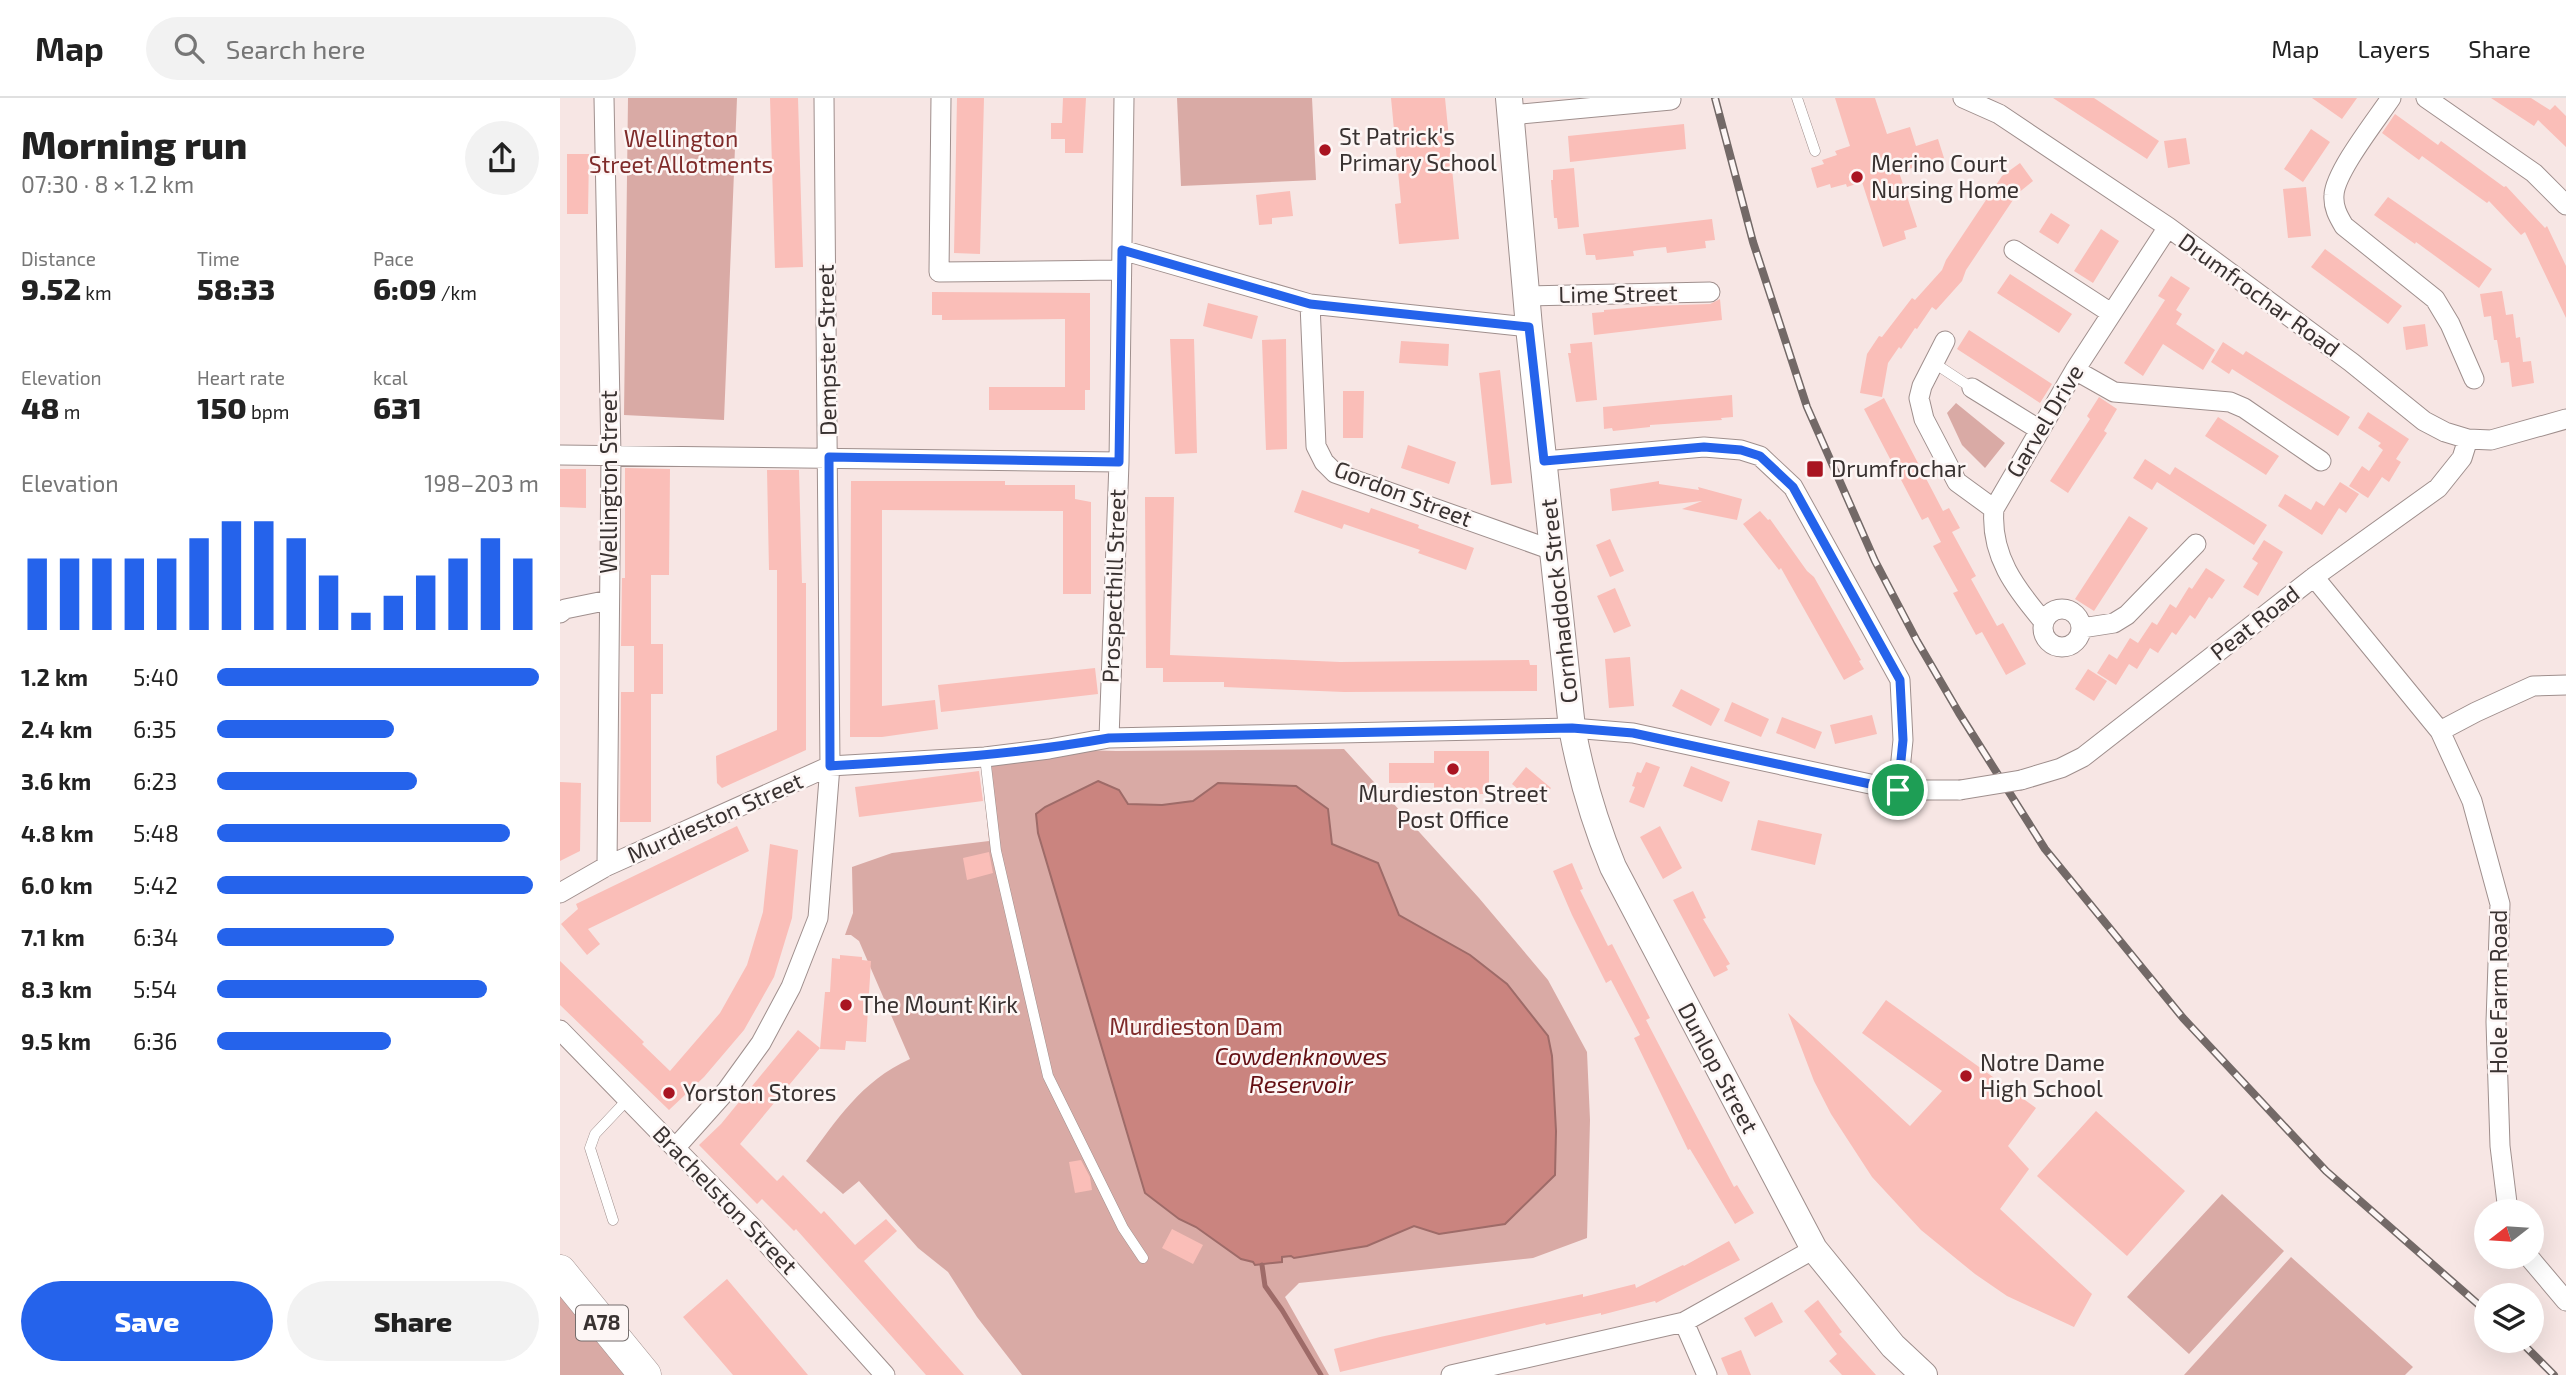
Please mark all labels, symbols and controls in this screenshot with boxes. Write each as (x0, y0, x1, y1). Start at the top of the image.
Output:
search box (146, 17, 636, 80)
text: Map (35, 28, 104, 68)
icon: search (170, 29, 208, 67)
text: Search here (226, 33, 365, 64)
text: Map (2271, 34, 2319, 63)
text: Layers (2357, 34, 2430, 63)
text: Share (2468, 34, 2531, 63)
text: Morning run (21, 121, 247, 167)
button: share (465, 121, 539, 195)
place label: St Patrick's Primary School (1339, 122, 1497, 176)
park label: Wellington Street Allotments (589, 124, 773, 178)
marker: St Patrick's Primary School (1317, 142, 1333, 158)
place label: Merino Court Nursing Home (1871, 149, 2019, 203)
marker: Merino Court Nursing Home (1849, 169, 1865, 185)
text: 07:30 · 8 × 1.2 km (21, 170, 194, 198)
street label: Drumfrochar Road (2173, 226, 2346, 362)
text: Distance (21, 247, 96, 270)
text: Time (197, 247, 240, 270)
text: Pace (373, 247, 414, 270)
street label: Dempster Street (810, 264, 841, 436)
text: 9.52 (21, 270, 81, 306)
text: 58:33 (197, 270, 275, 306)
text: 6:09 (373, 270, 436, 306)
street label: Lime Street (1558, 278, 1678, 308)
text: km (81, 281, 112, 304)
text: /km (436, 281, 477, 304)
street label: Garvel Drive (2000, 359, 2089, 482)
text: Elevation (21, 366, 102, 389)
text: Heart rate (197, 366, 285, 389)
text: kcal (373, 366, 408, 389)
text: 48 (21, 389, 59, 425)
text: 150 (197, 389, 247, 425)
text: 631 (373, 389, 422, 425)
street label: Wellington Street (594, 390, 622, 574)
text: m (59, 400, 80, 423)
text: bpm (247, 400, 289, 423)
street label: Gordon Street (1331, 454, 1476, 532)
place label: Drumfrochar (1831, 454, 1966, 482)
marker: Drumfrochar (1805, 459, 1825, 479)
text: Elevation (21, 469, 119, 497)
text: 198–203 m (424, 469, 539, 497)
street label: Prospecthill Street (1096, 488, 1130, 683)
street label: Cornhaddock Street (1533, 497, 1583, 705)
street label: Peat Road (2204, 579, 2304, 666)
text: 1.2 km (21, 663, 88, 691)
text: 5:40 (133, 663, 179, 691)
text: 2.4 km (21, 715, 93, 743)
text: 6:35 (133, 715, 177, 743)
pin (1868, 760, 1928, 820)
marker: Murdieston Street Post Office (1445, 761, 1461, 777)
street label: Murdieston Street (622, 766, 807, 868)
text: 3.6 km (21, 767, 91, 795)
text: 6:23 (133, 767, 177, 795)
icon: arrive (1879, 771, 1917, 809)
place label: Murdieston Street Post Office (1358, 779, 1548, 833)
text: 4.8 km (21, 819, 94, 847)
text: 5:48 (133, 819, 179, 847)
text: 6.0 km (21, 871, 93, 899)
text: 5:42 (133, 871, 178, 899)
street label: Hole Farm Road (2484, 910, 2512, 1074)
text: 7.1 km (21, 923, 85, 951)
text: 6:34 (133, 923, 179, 951)
text: 8.3 km (21, 975, 92, 1003)
text: 5:54 (133, 975, 177, 1003)
place label: The Mount Kirk (860, 990, 1018, 1018)
marker: The Mount Kirk (838, 997, 854, 1013)
street label: Dunlop Street (1673, 997, 1765, 1138)
park label: Murdieston Dam (1109, 1012, 1283, 1040)
text: 9.5 km (21, 1027, 91, 1055)
text: 6:36 (133, 1027, 178, 1055)
water label: Cowdenknowes Reservoir (1214, 1041, 1388, 1098)
place label: Notre Dame High School (1980, 1048, 2105, 1102)
marker: Notre Dame High School (1958, 1068, 1974, 1084)
place label: Yorston Stores (683, 1078, 836, 1106)
marker: Yorston Stores (661, 1085, 677, 1101)
street label: Brachelston Street (648, 1119, 804, 1280)
north arrow (2474, 1199, 2544, 1269)
map controls (2474, 1199, 2544, 1353)
button: Save (21, 1281, 273, 1361)
button: Share (287, 1281, 539, 1361)
button: layers (2474, 1283, 2544, 1353)
road number: A78 (576, 1306, 628, 1340)

